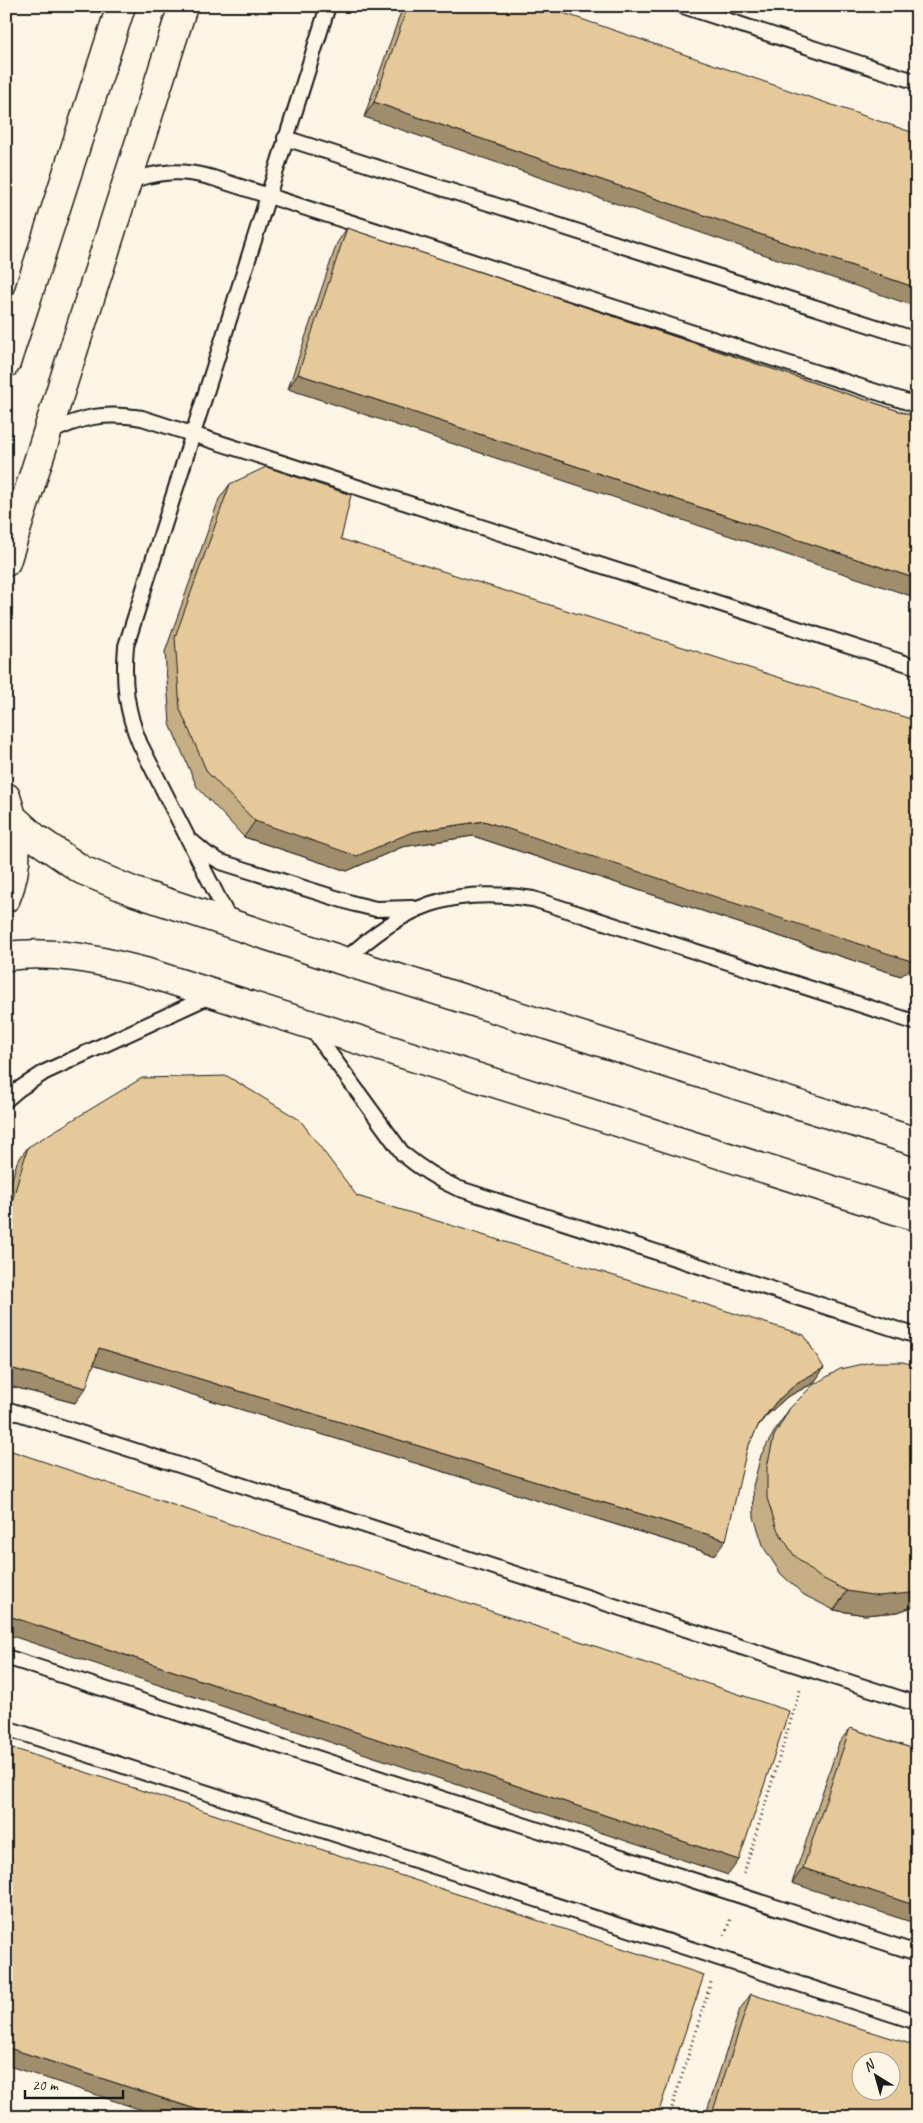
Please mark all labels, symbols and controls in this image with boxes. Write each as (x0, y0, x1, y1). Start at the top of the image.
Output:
north arrow (850, 2050, 900, 2100)
text: N (860, 2055, 879, 2075)
scale bar (25, 2068, 122, 2100)
text: 20 m (32, 2076, 59, 2095)

